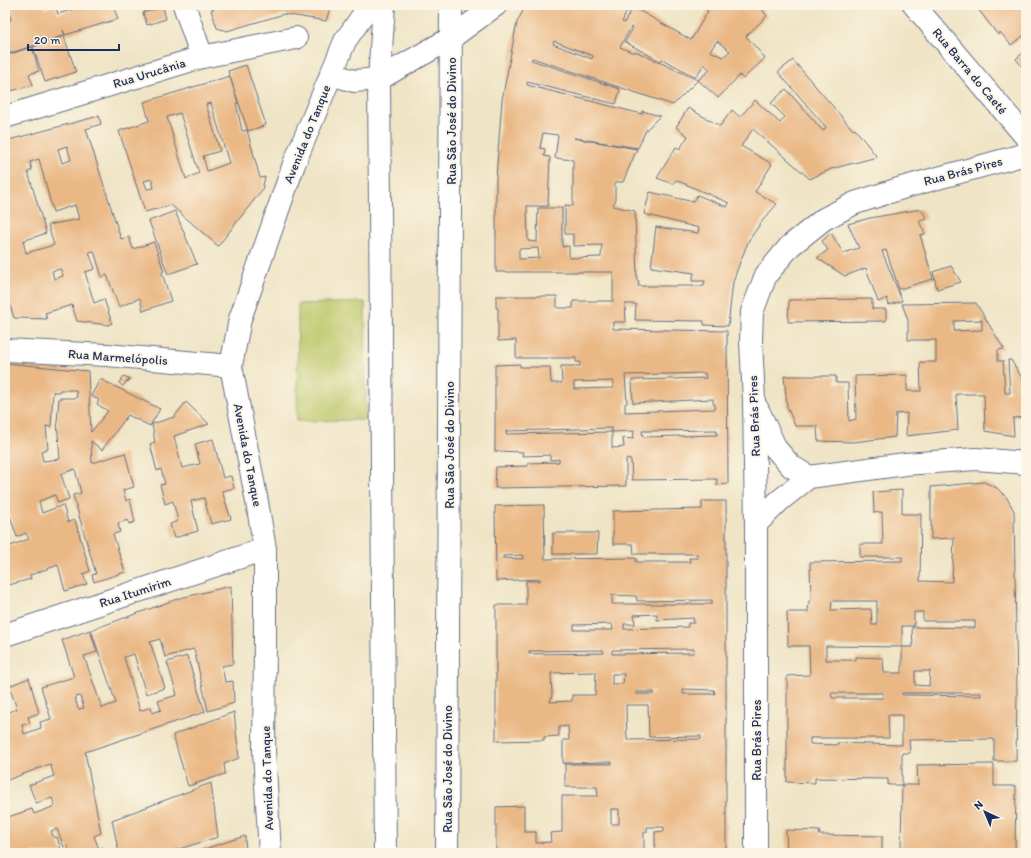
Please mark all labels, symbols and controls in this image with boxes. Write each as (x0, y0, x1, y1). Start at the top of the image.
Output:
street label: Rua Barra do Caeté (930, 25, 1010, 117)
scale bar (28, 26, 119, 52)
text: 20 m (34, 33, 61, 47)
street label: Rua Urucânia (111, 55, 188, 91)
street label: Rua São José do Divino (444, 57, 459, 185)
street label: Avenida do Tanque (280, 83, 334, 185)
street label: Rua Brás Pires (922, 153, 1004, 189)
street label: Rua Marmelópolis (68, 346, 169, 368)
street label: Rua Brás Pires (745, 375, 763, 457)
street label: Rua São José do Divino (442, 381, 457, 509)
street label: Avenida do Tanque (231, 402, 265, 508)
street label: Rua Itumirim (97, 573, 173, 611)
street label: Rua Brás Pires (749, 699, 764, 781)
street label: Rua São José do Divino (440, 705, 455, 833)
street label: Avenida do Tanque (258, 725, 276, 831)
north arrow (965, 792, 1005, 832)
text: N (971, 798, 986, 812)

